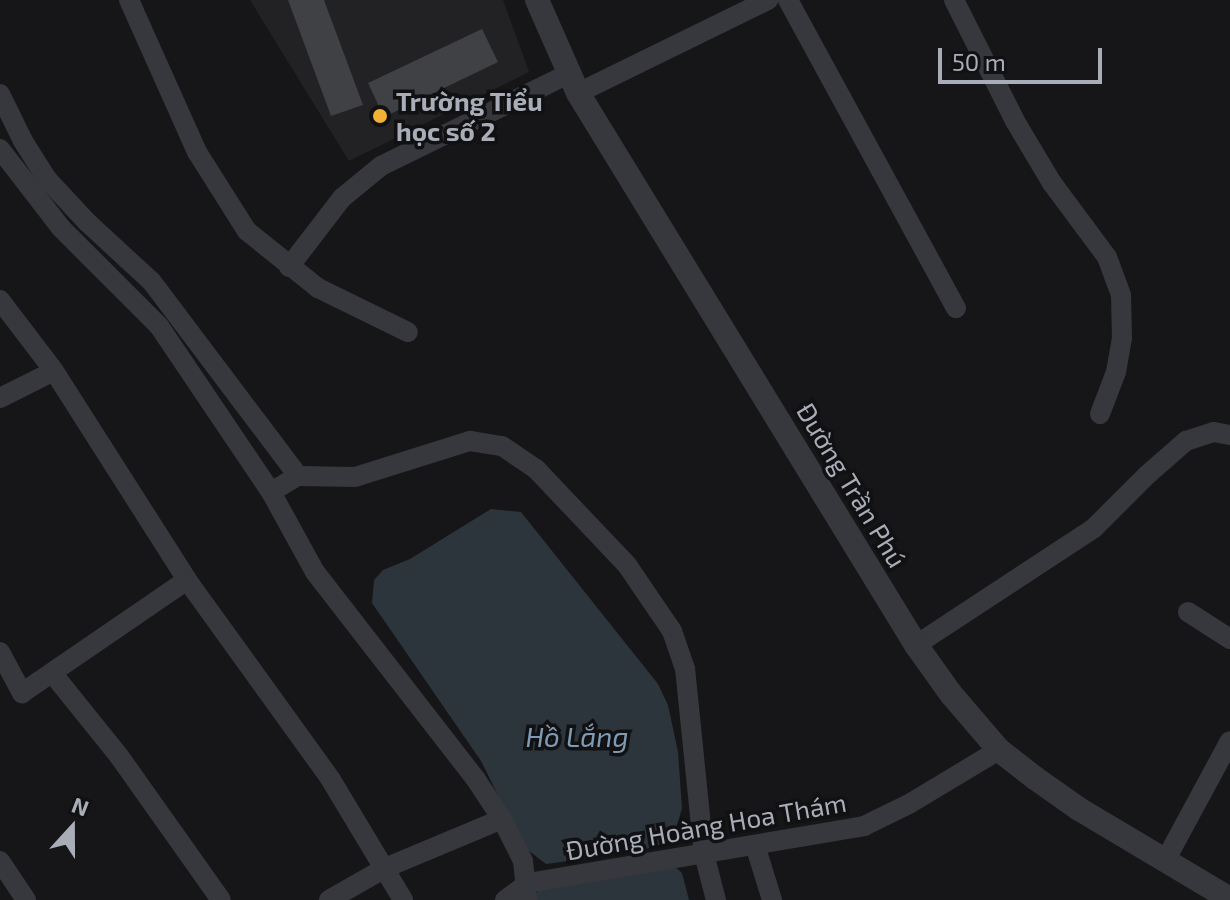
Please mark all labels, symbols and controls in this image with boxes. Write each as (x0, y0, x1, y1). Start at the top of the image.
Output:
scale bar (942, 32, 1106, 82)
text: 50 m (952, 47, 1006, 76)
place label: Trường Tiểu học số 2 (396, 85, 543, 146)
marker: Trường Tiểu học số 2 (371, 107, 389, 125)
street label: Đường Trần Phú (790, 397, 914, 573)
water label: Hồ Lắng (525, 719, 629, 753)
street label: Đường Hoàng Hoa Thám (563, 786, 849, 866)
north arrow (32, 788, 112, 868)
text: N (69, 791, 93, 821)

